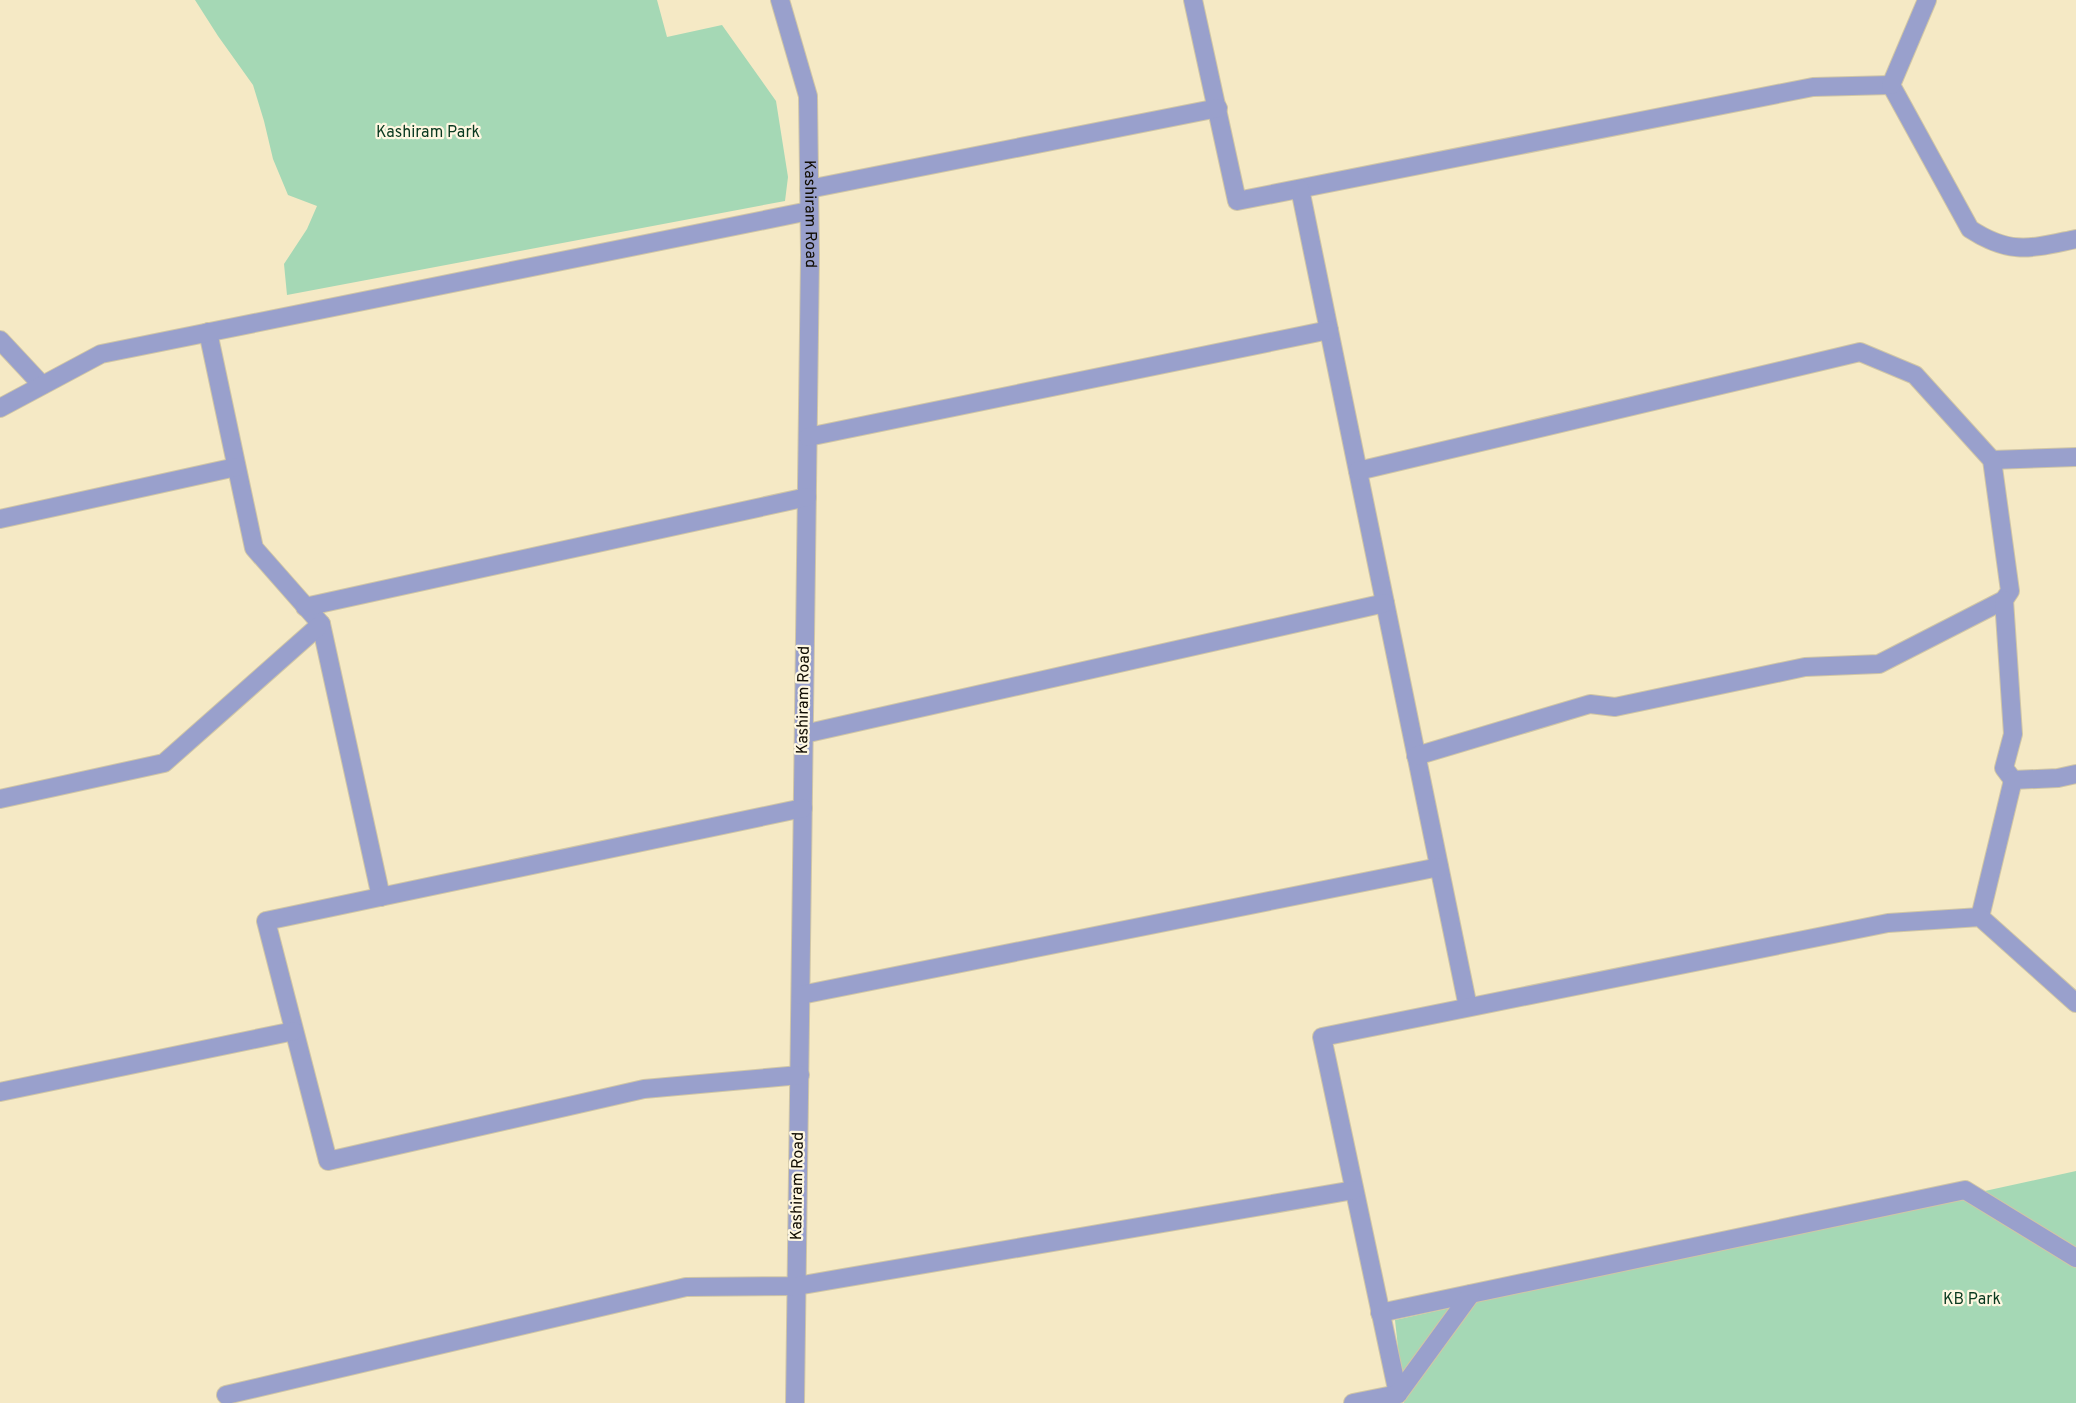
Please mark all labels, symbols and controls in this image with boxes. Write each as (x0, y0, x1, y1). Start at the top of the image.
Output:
park label: Kashiram Park (376, 123, 480, 143)
street label: Kashiram Road (799, 160, 820, 268)
street label: Kashiram Road (793, 646, 815, 754)
street label: Kashiram Road (787, 1132, 809, 1240)
park label: KB Park (1943, 1290, 2001, 1310)

